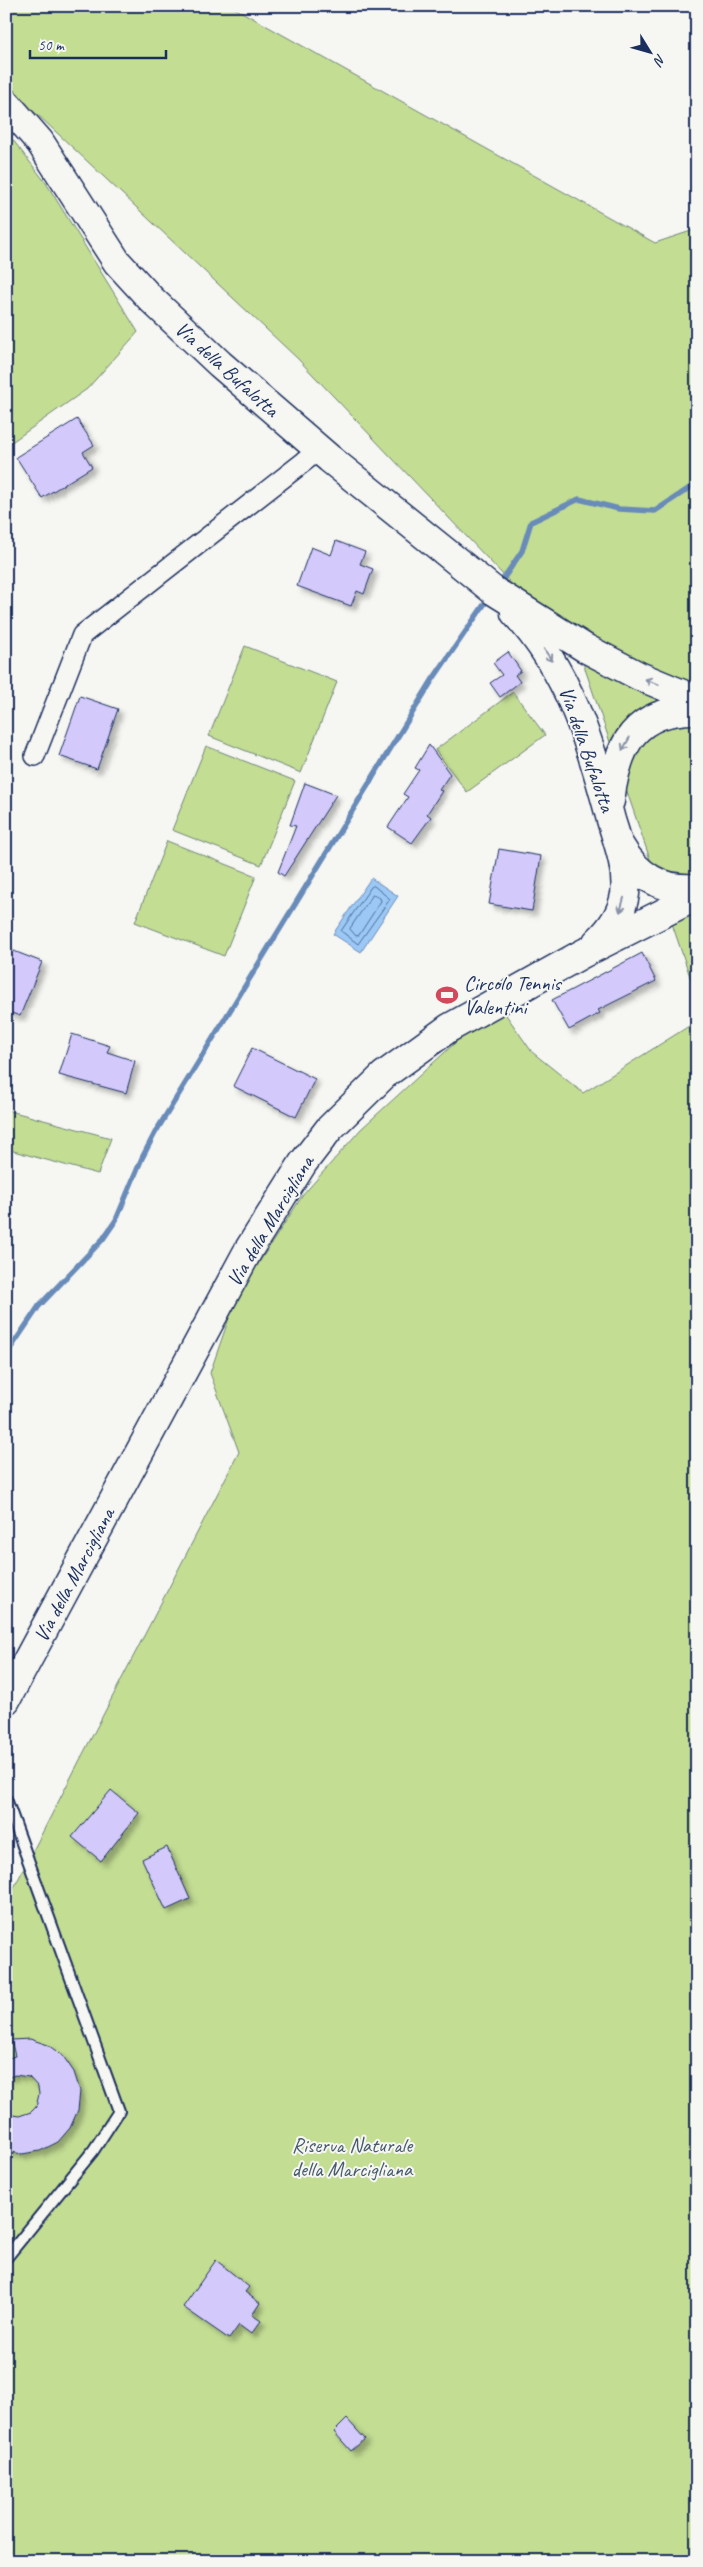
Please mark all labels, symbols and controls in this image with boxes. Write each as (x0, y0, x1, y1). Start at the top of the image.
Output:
scale bar (30, 28, 166, 60)
north arrow (626, 28, 676, 78)
text: 50 m (38, 36, 65, 55)
text: N (649, 51, 669, 70)
street label: Via della Bufalotta (170, 316, 285, 423)
one-way arrow (544, 647, 554, 661)
one-way arrow (645, 676, 660, 686)
street label: Via della Bufalotta (553, 683, 621, 817)
one-way arrow (621, 736, 630, 751)
one-way arrow (616, 897, 626, 913)
place label: Circolo Tennis Valentini (464, 970, 563, 1020)
sports icon: Circolo Tennis Valentini (434, 982, 460, 1008)
street label: Via della Marcigliana (221, 1149, 320, 1291)
street label: Via della Marcigliana (28, 1501, 121, 1646)
park label: Riserva Naturale della Marcigliana (292, 2132, 414, 2182)

